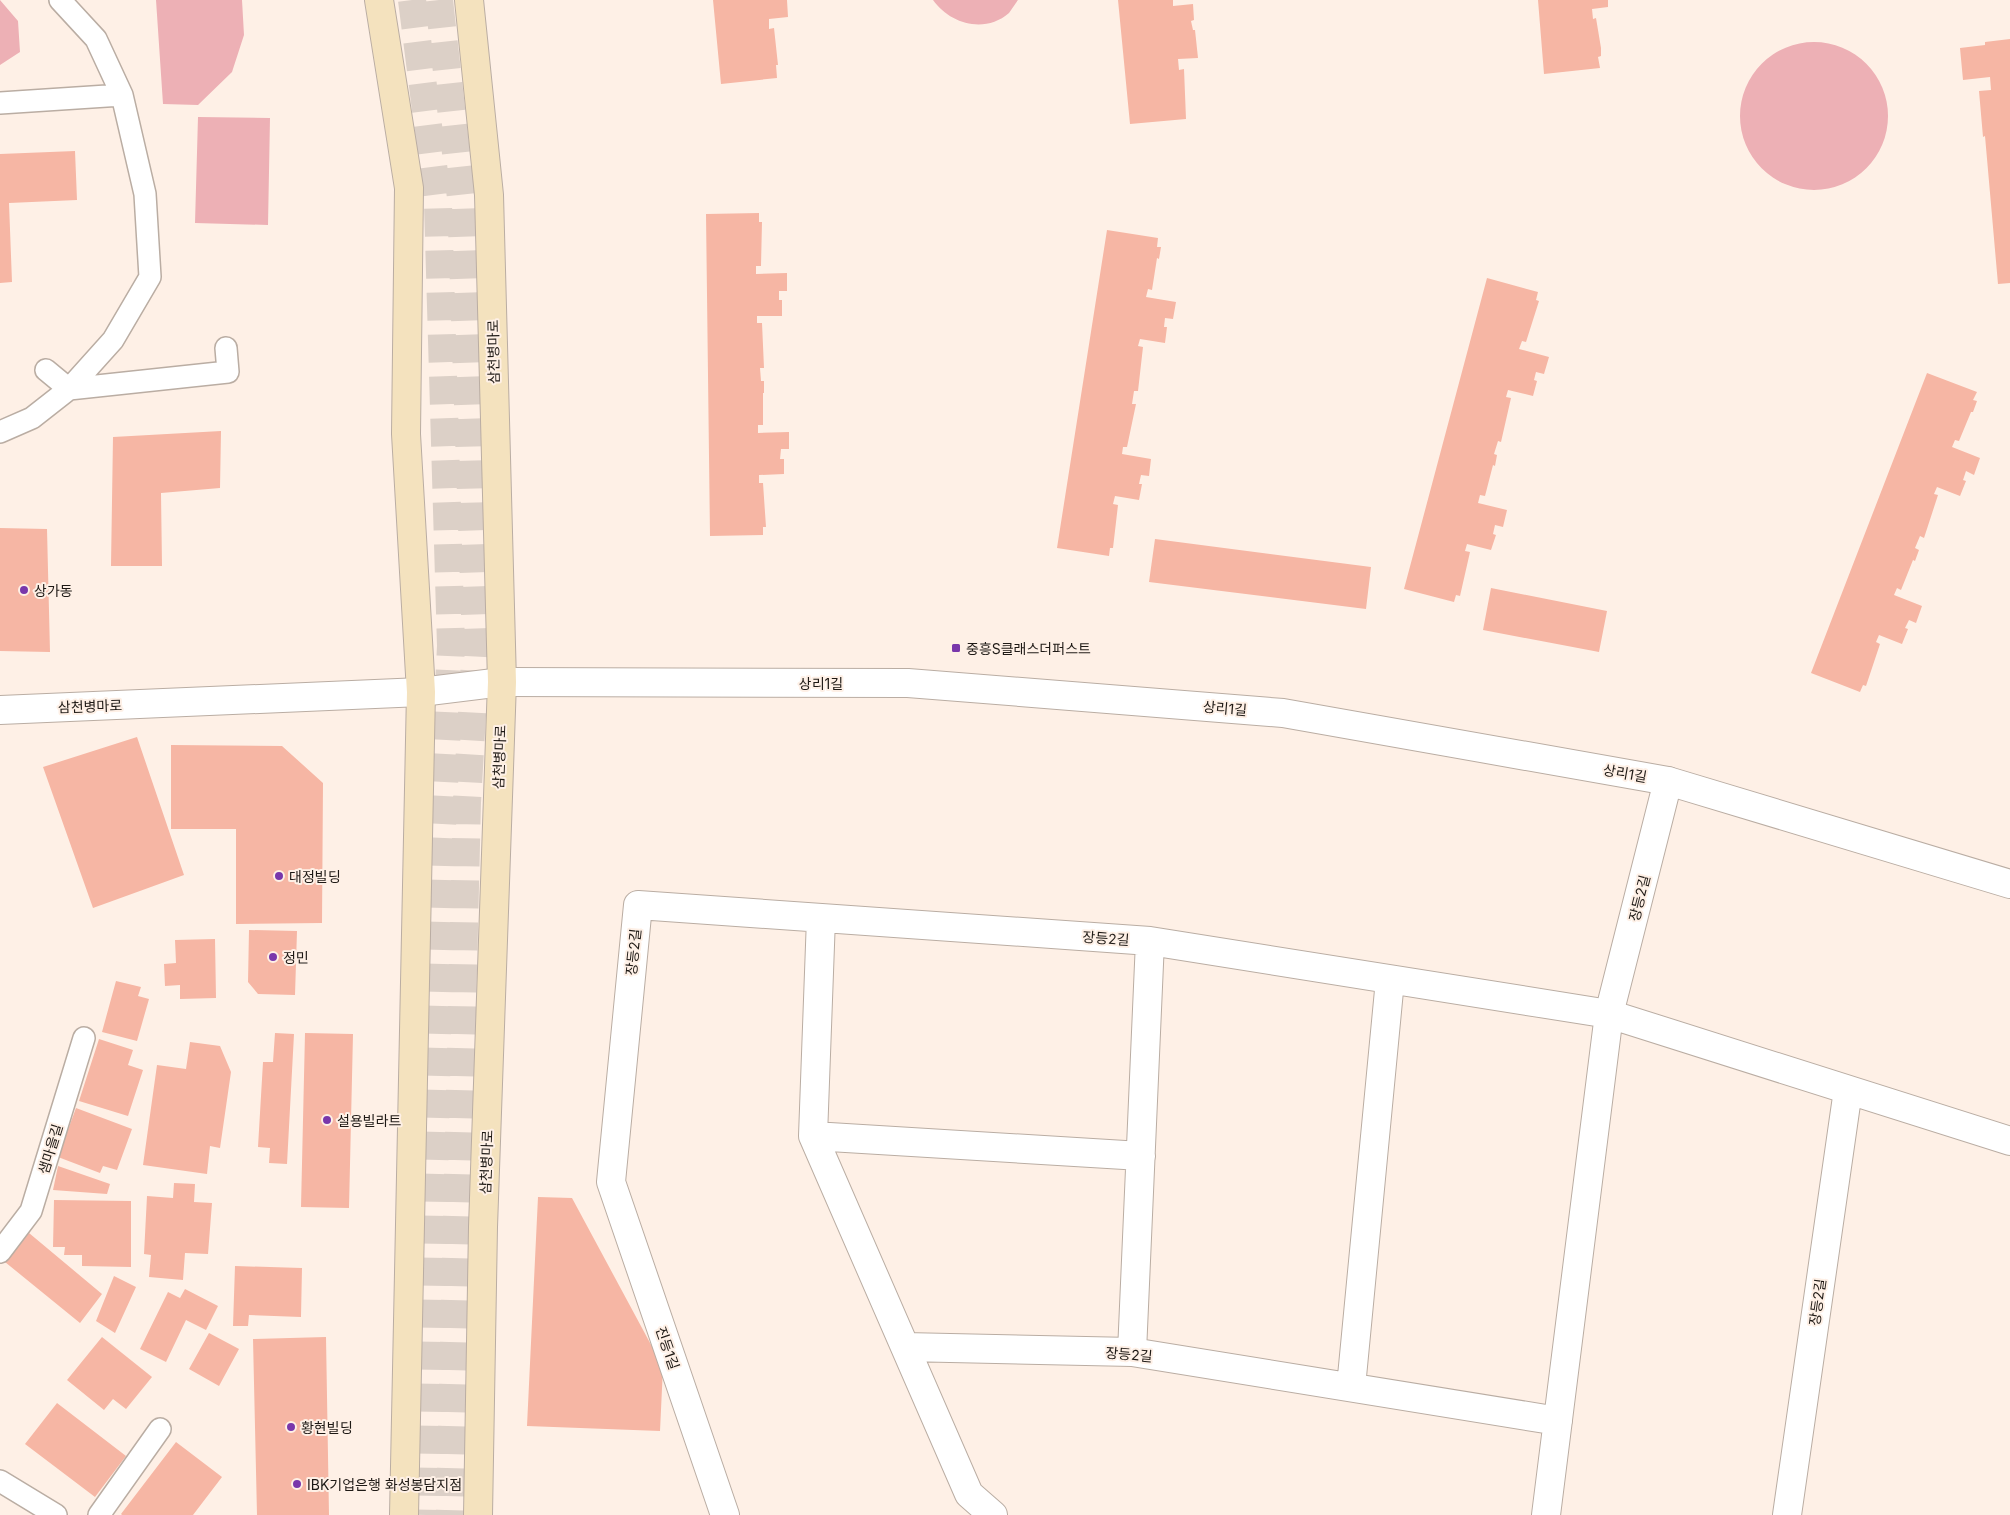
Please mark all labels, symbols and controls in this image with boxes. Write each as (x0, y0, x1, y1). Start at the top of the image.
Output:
street label: 삼천병마로 (484, 320, 502, 384)
place label: 상가동 (34, 582, 73, 599)
marker: 상가동 (18, 584, 30, 596)
place label: 중흥S클래스더퍼스트 (966, 640, 1091, 657)
marker: 중흥S클래스더퍼스트 (950, 642, 962, 654)
street label: 상리1길 (799, 675, 843, 692)
street label: 삼천병마로 (58, 696, 123, 716)
street label: 상리1길 (1202, 698, 1248, 718)
street label: 삼천병마로 (489, 724, 509, 789)
street label: 상리1길 (1602, 761, 1648, 785)
place label: 대정빌딩 (289, 868, 341, 885)
marker: 대정빌딩 (273, 870, 285, 882)
street label: 장등2길 (1625, 873, 1653, 923)
street label: 장등2길 (622, 928, 644, 976)
street label: 장등2길 (1082, 928, 1130, 948)
place label: 정민 (283, 949, 309, 966)
marker: 정민 (267, 951, 279, 963)
place label: 설용빌라트 (337, 1112, 402, 1129)
marker: 설용빌라트 (321, 1114, 333, 1126)
street label: 샘마을길 (34, 1122, 66, 1176)
street label: 삼천병마로 (476, 1129, 496, 1194)
street label: 장등2길 (1805, 1277, 1829, 1327)
street label: 진등1길 (653, 1324, 683, 1372)
street label: 장등2길 (1105, 1343, 1153, 1365)
place label: 황현빌딩 (301, 1419, 353, 1436)
marker: 황현빌딩 (285, 1421, 297, 1433)
place label: IBK기업은행 화성봉담지점 (307, 1476, 462, 1493)
marker: IBK기업은행 화성봉담지점 (291, 1478, 303, 1490)

